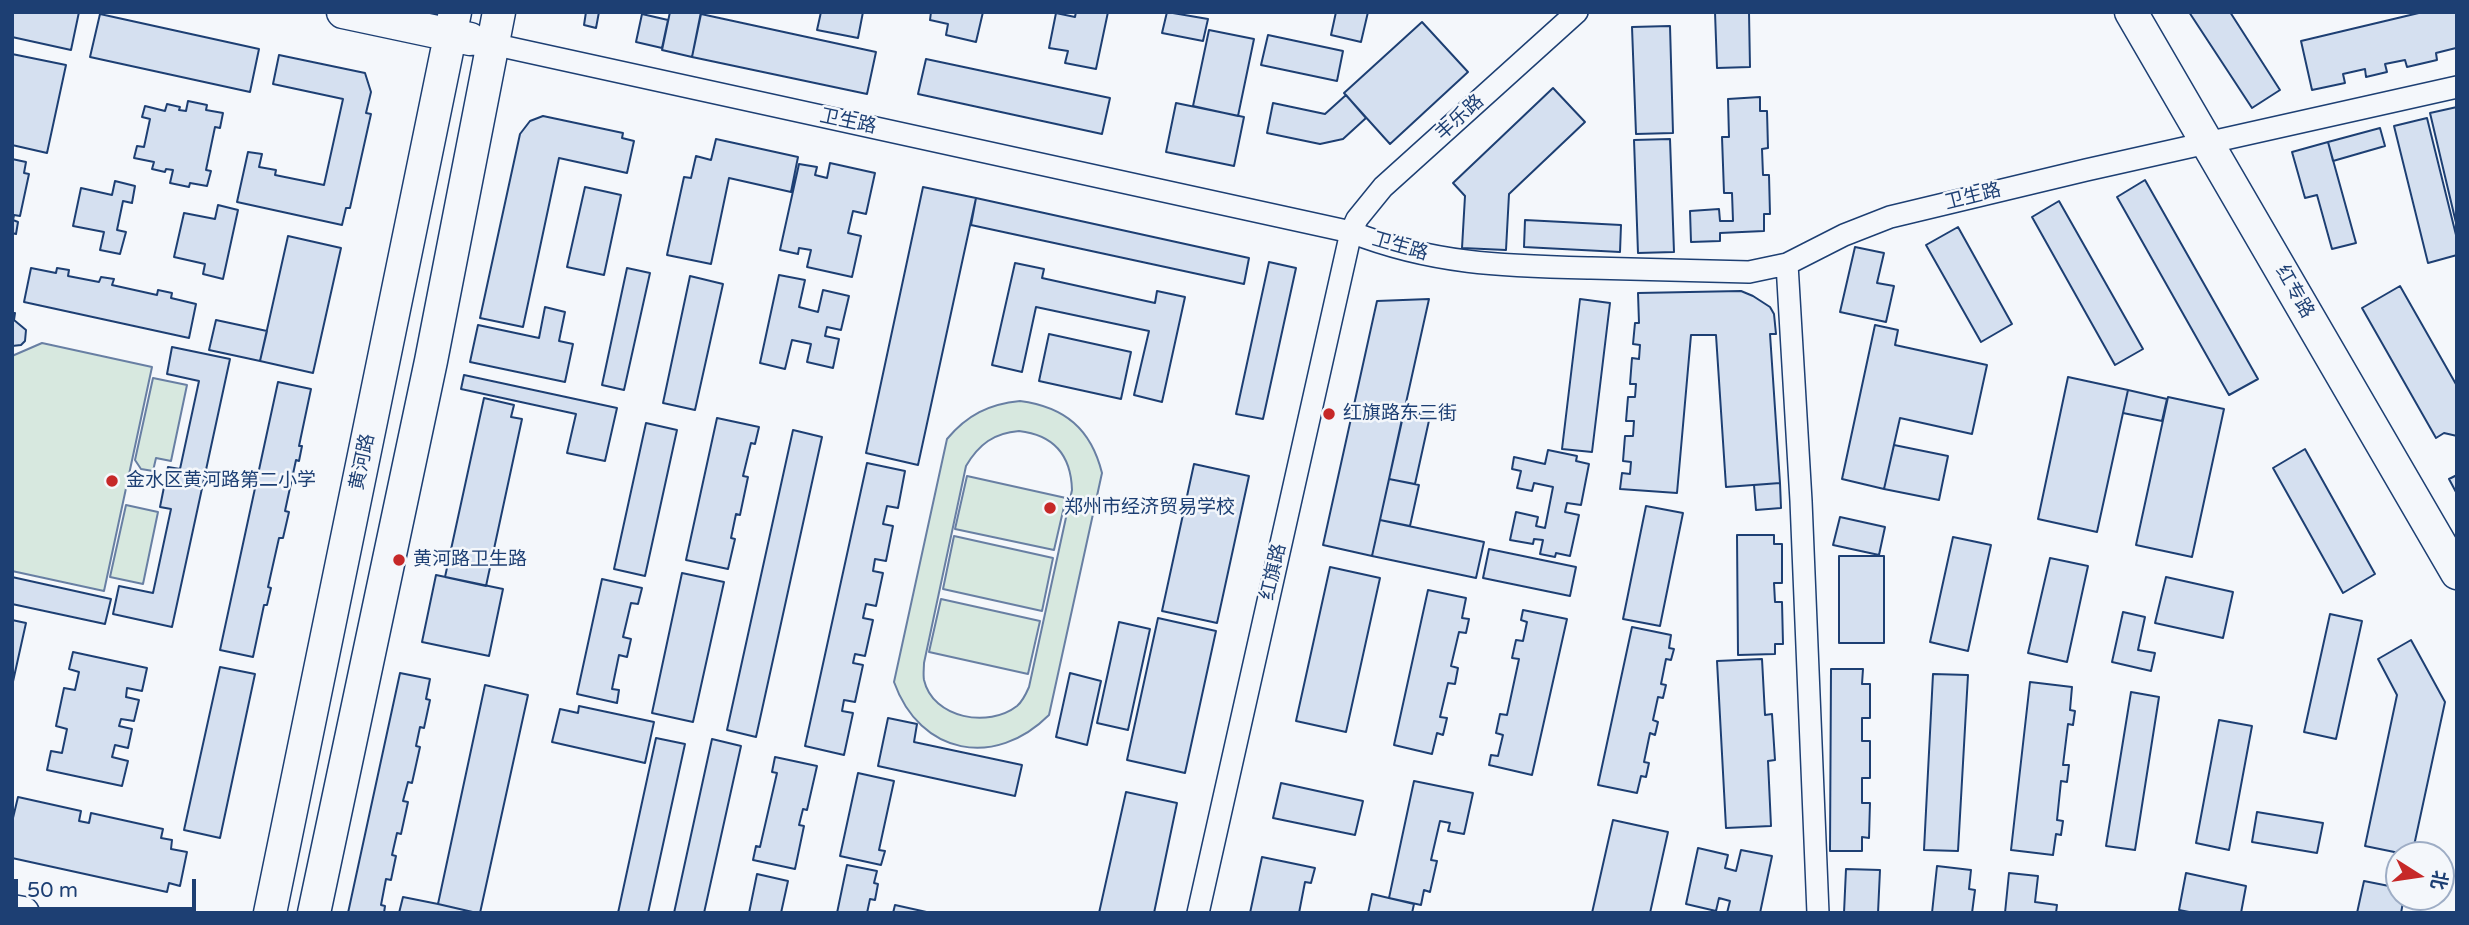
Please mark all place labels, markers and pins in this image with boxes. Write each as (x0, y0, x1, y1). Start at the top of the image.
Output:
place label: 红旗路东三街 (1343, 403, 1457, 425)
marker: 红旗路东三街 (1321, 406, 1337, 422)
place label: 金水区黄河路第二小学 (126, 470, 316, 492)
marker: 金水区黄河路第二小学 (104, 473, 120, 489)
place label: 郑州市经济贸易学校 (1064, 497, 1235, 519)
marker: 郑州市经济贸易学校 (1042, 500, 1058, 516)
place label: 黄河路卫生路 (413, 549, 527, 571)
marker: 黄河路卫生路 (391, 552, 407, 568)

